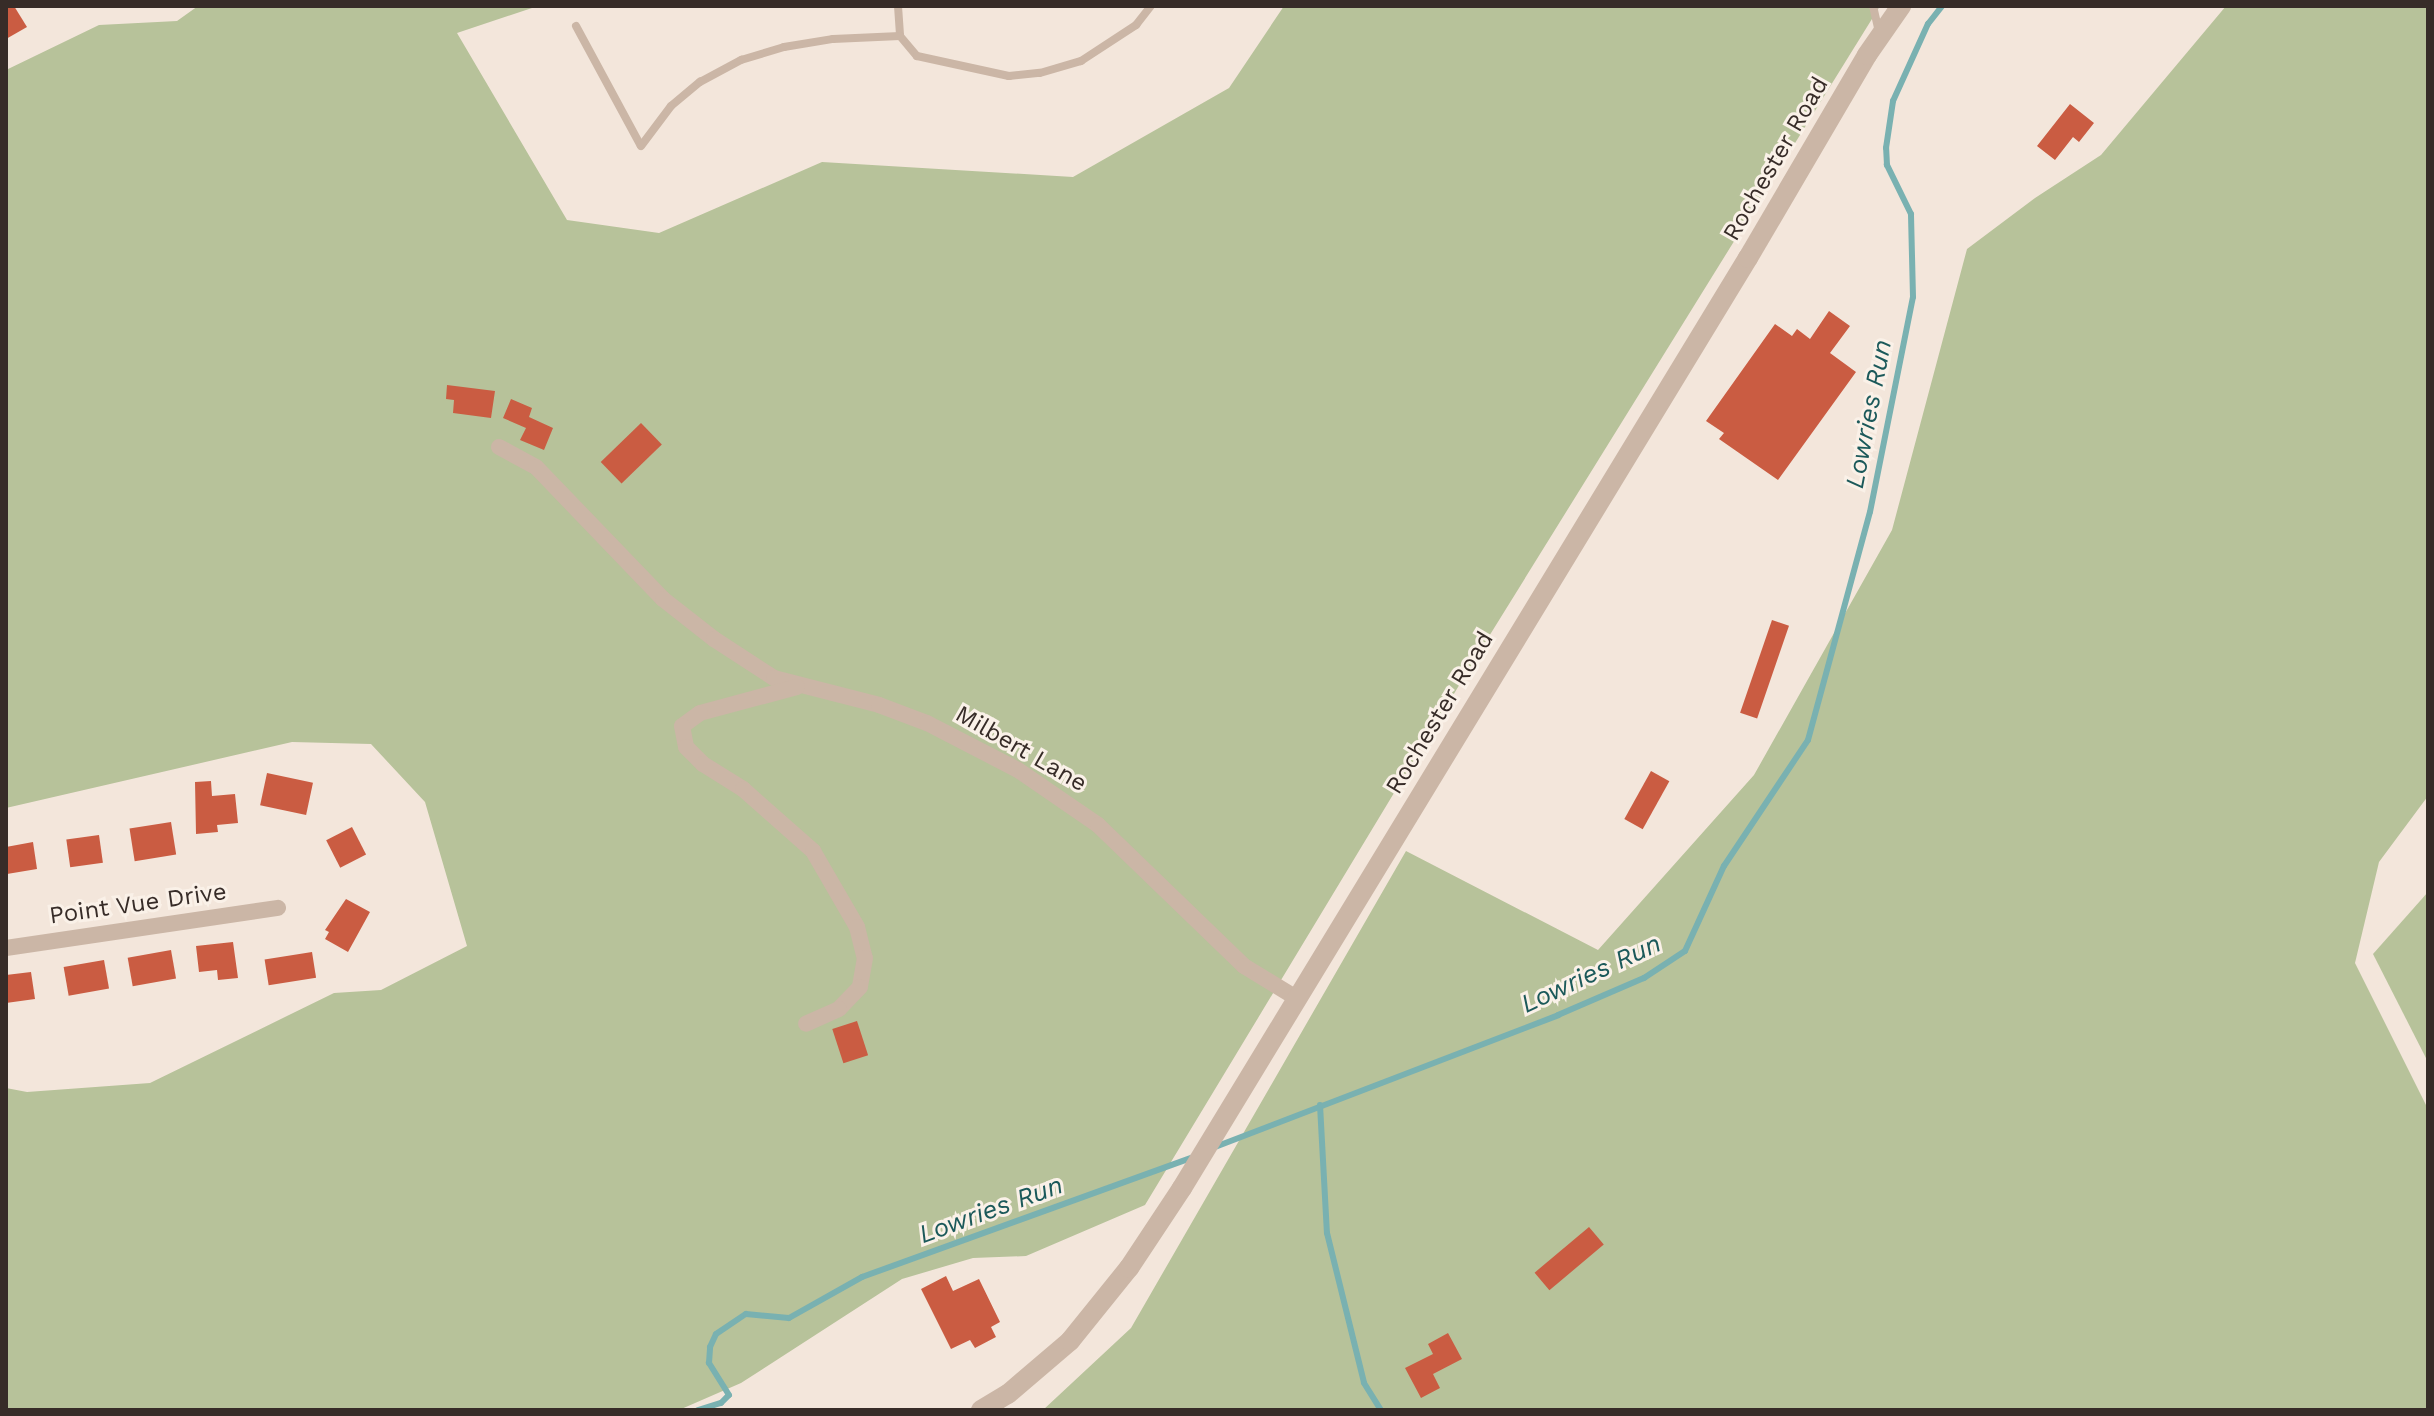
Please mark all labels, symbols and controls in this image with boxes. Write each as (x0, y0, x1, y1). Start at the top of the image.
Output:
street label: Rochester Road (1717, 72, 1835, 246)
water label: Lowries Run (1839, 337, 1899, 491)
street label: Rochester Road (1380, 626, 1500, 800)
street label: Milbert Lane (950, 700, 1092, 798)
street label: Point Vue Drive (47, 877, 229, 931)
water label: Lowries Run (1516, 928, 1666, 1020)
water label: Lowries Run (915, 1169, 1067, 1251)

